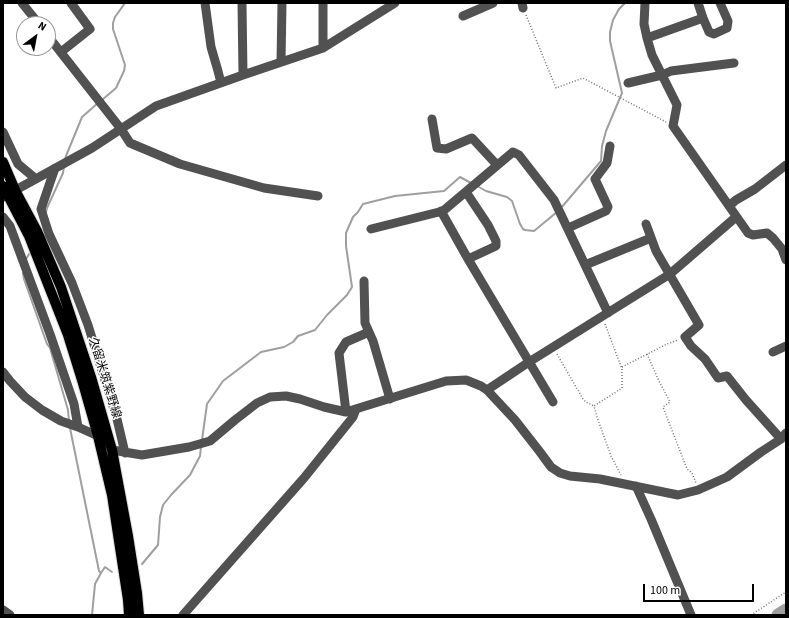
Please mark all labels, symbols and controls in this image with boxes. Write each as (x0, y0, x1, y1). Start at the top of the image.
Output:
north arrow (16, 16, 56, 56)
text: N (35, 18, 49, 35)
street label: 久留米筑紫野線 (85, 336, 123, 420)
scale bar (645, 576, 756, 602)
text: 100 m (650, 582, 680, 599)

